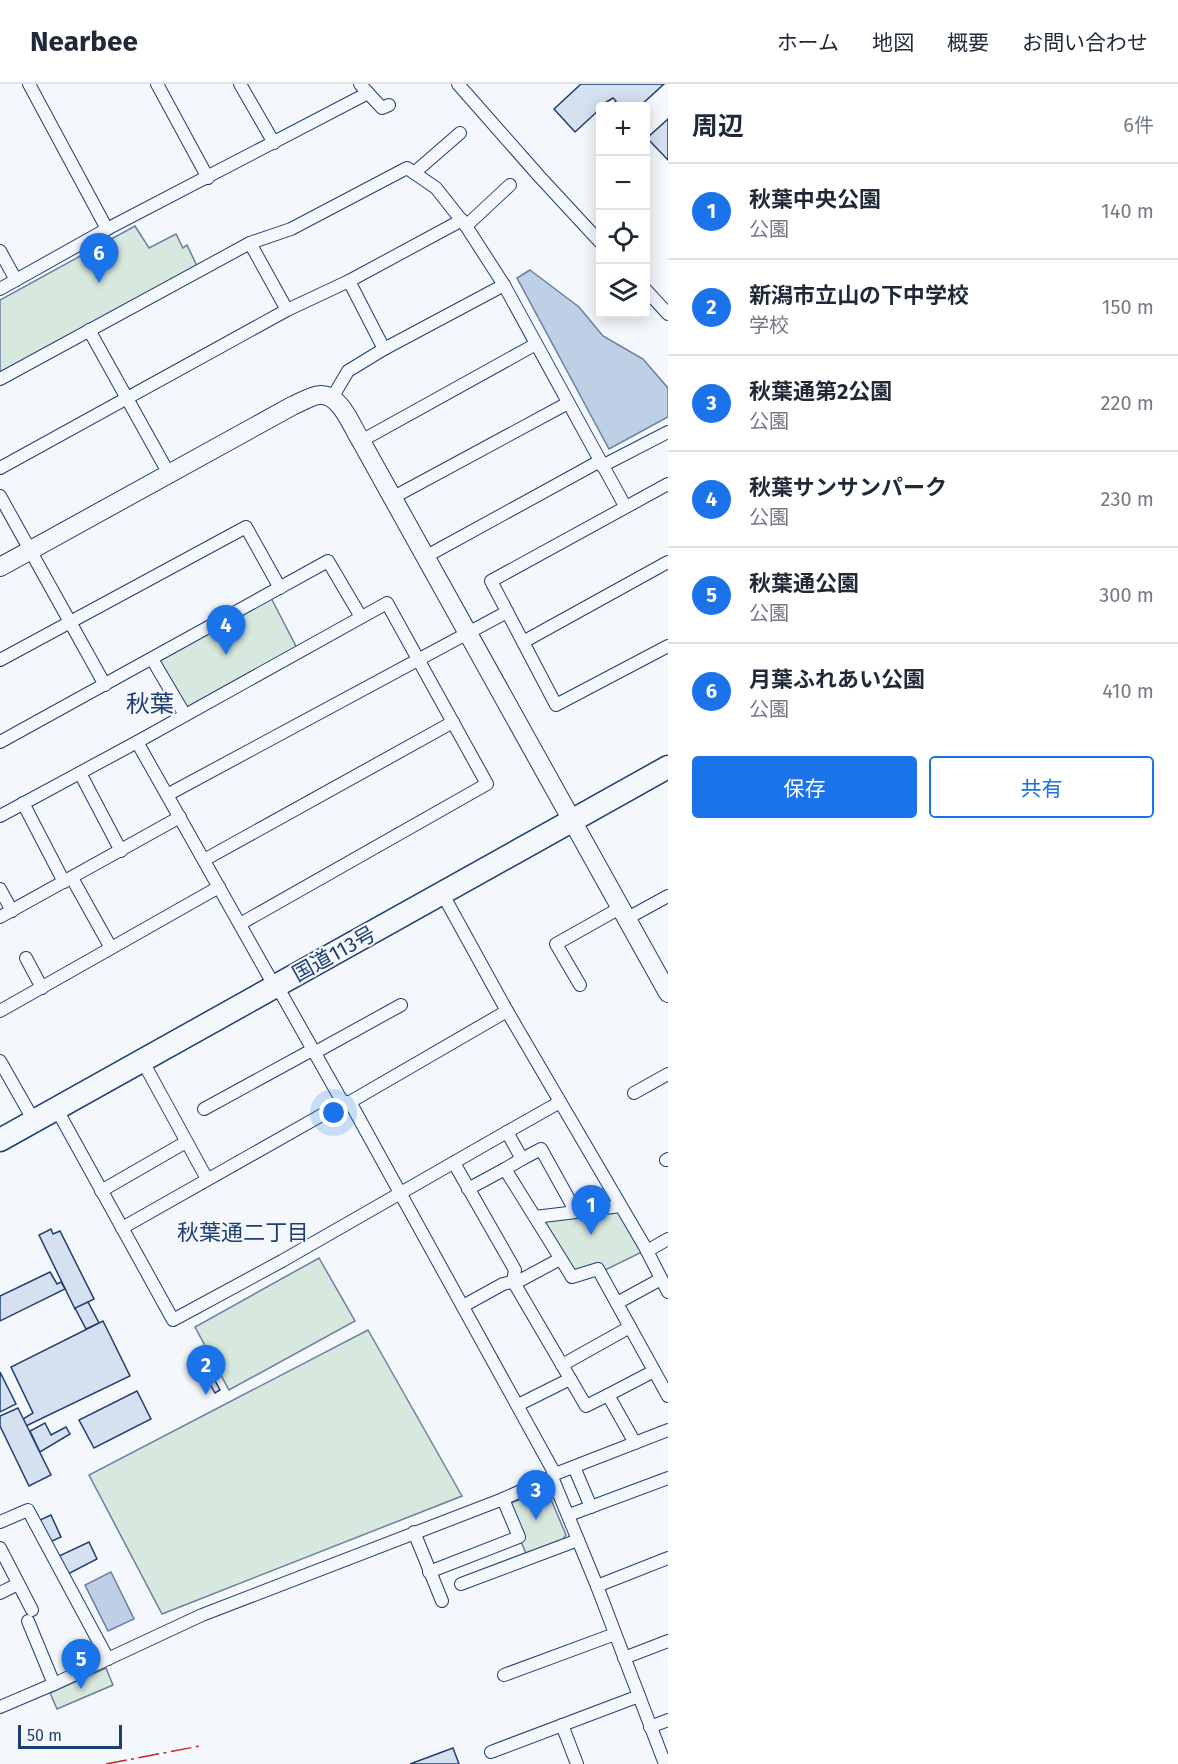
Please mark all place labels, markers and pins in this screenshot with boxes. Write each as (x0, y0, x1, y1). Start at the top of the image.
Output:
pin: 6 (80, 234, 118, 283)
pin: 4 (206, 606, 246, 655)
pin: 1 (572, 1186, 610, 1235)
pin: 2 (186, 1346, 226, 1395)
pin: 3 (516, 1470, 556, 1520)
pin: 5 (62, 1640, 100, 1689)

